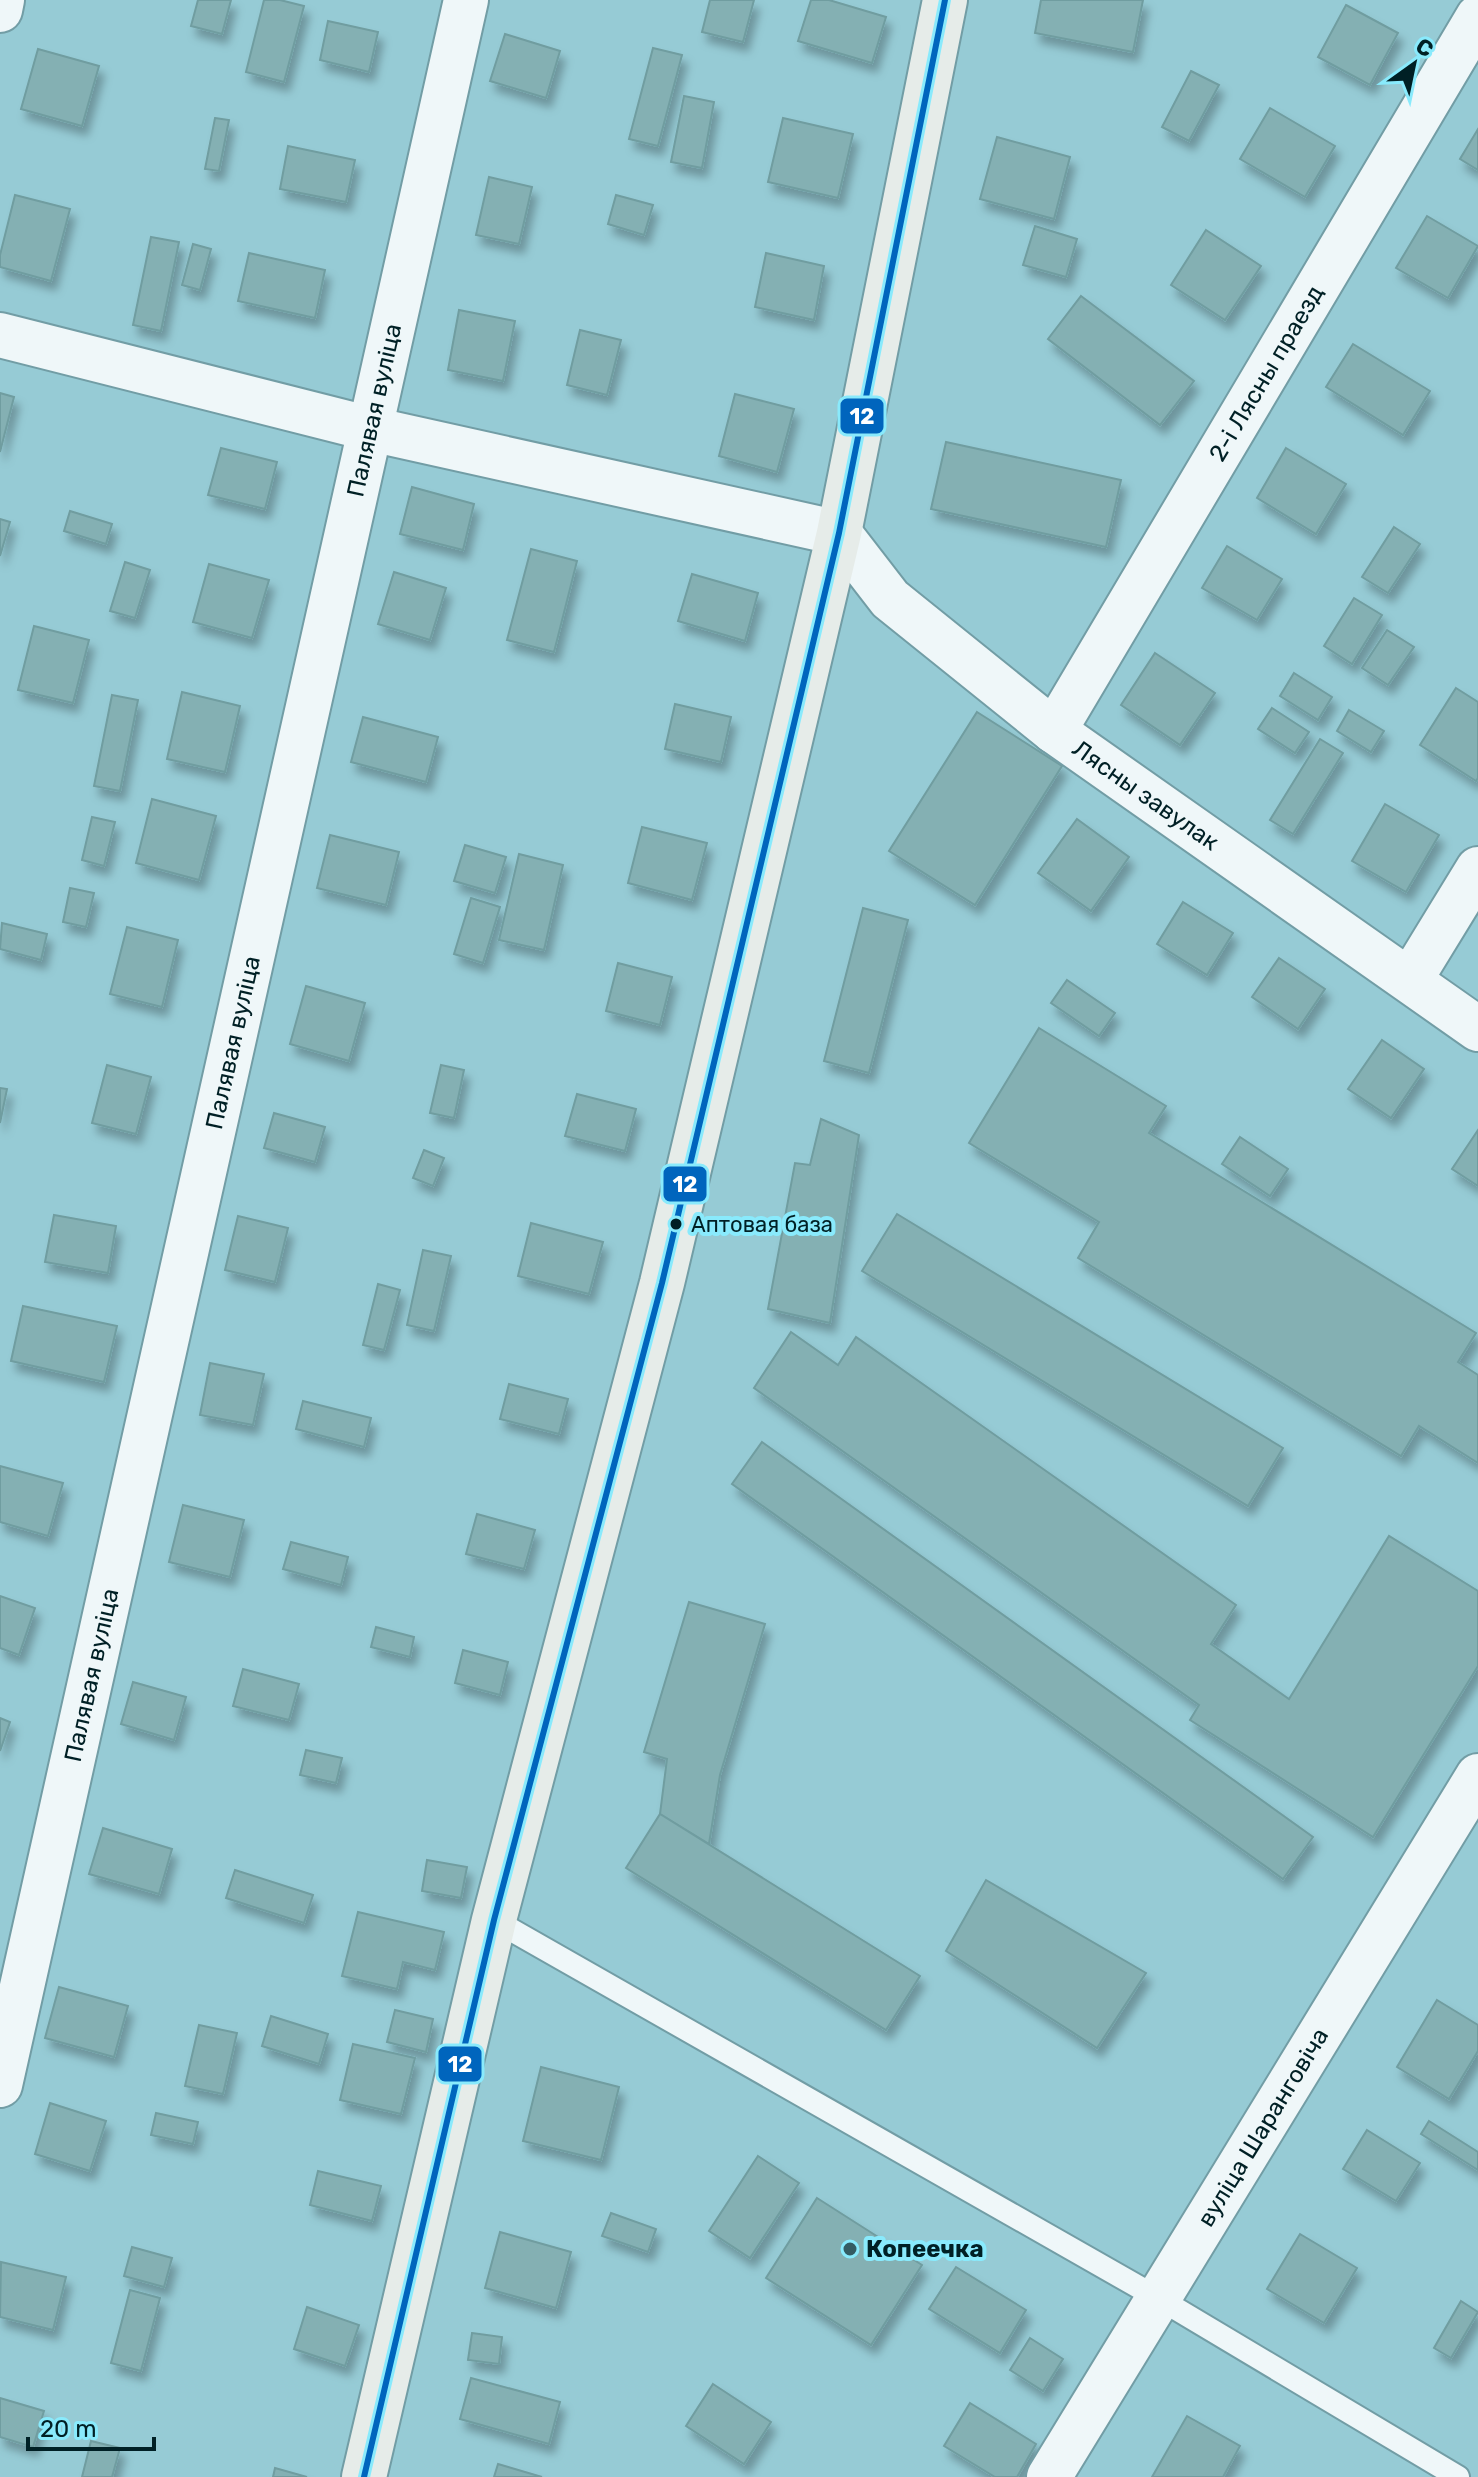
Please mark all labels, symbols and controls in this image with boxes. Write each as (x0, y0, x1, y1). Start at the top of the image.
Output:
north arrow (1374, 24, 1454, 104)
text: С (1411, 32, 1438, 63)
street label: 2-і Лясны праезд (1203, 280, 1329, 466)
street label: Палявая вуліца (341, 321, 407, 500)
line badge: 12 (839, 397, 885, 435)
text: 12 (849, 403, 875, 430)
street label: Лясны завулак (1067, 734, 1224, 856)
street label: Палявая вуліца (200, 953, 266, 1132)
line badge: 12 (662, 1165, 708, 1203)
text: 12 (672, 1171, 698, 1198)
place label: Аптовая база (691, 1211, 833, 1238)
marker: Аптовая база (668, 1216, 684, 1232)
street label: Палявая вуліца (59, 1586, 125, 1764)
street label: вуліца Шаранговіча (1192, 2023, 1334, 2232)
line badge: 12 (437, 2045, 483, 2083)
text: 12 (447, 2051, 473, 2078)
place label: Копеечка (866, 2235, 984, 2263)
marker: Копеечка (841, 2240, 859, 2258)
scale bar (28, 2401, 154, 2451)
text: 20 m (40, 2415, 97, 2443)

